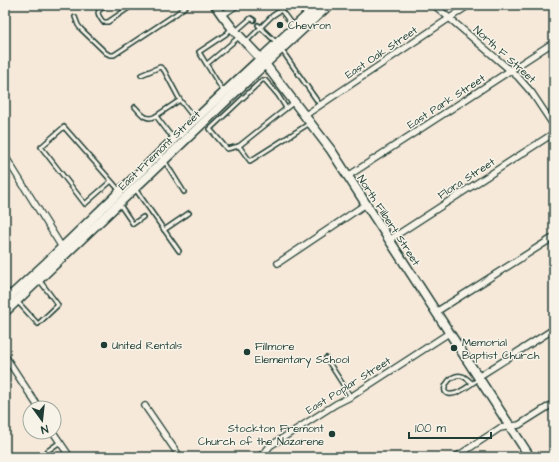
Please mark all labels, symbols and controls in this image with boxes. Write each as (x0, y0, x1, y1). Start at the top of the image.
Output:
place label: Chevron (288, 18, 331, 33)
marker: Chevron (275, 20, 285, 30)
street label: East Oak Street (342, 22, 421, 82)
street label: North F Street (470, 22, 540, 87)
street label: East Park Street (404, 70, 489, 132)
street label: East Fremont Street (115, 107, 204, 194)
street label: Flora Street (435, 154, 498, 203)
street label: North Filbert Street (354, 172, 424, 269)
place label: Memorial Baptist Church (462, 335, 540, 363)
place label: United Rentals (112, 338, 183, 353)
place label: Fillmore Elementary School (255, 339, 350, 368)
marker: United Rentals (99, 340, 109, 350)
marker: Memorial Baptist Church (449, 343, 459, 353)
marker: Fillmore Elementary School (242, 347, 252, 357)
street label: East Poplar Street (303, 353, 394, 418)
north arrow (22, 400, 62, 440)
scale bar (409, 414, 491, 440)
text: 100 m (415, 420, 446, 437)
text: N (39, 421, 50, 437)
place label: Stockton Fremont Church of the Nazarene (198, 421, 325, 449)
marker: Stockton Fremont Church of the Nazarene (327, 429, 337, 439)

